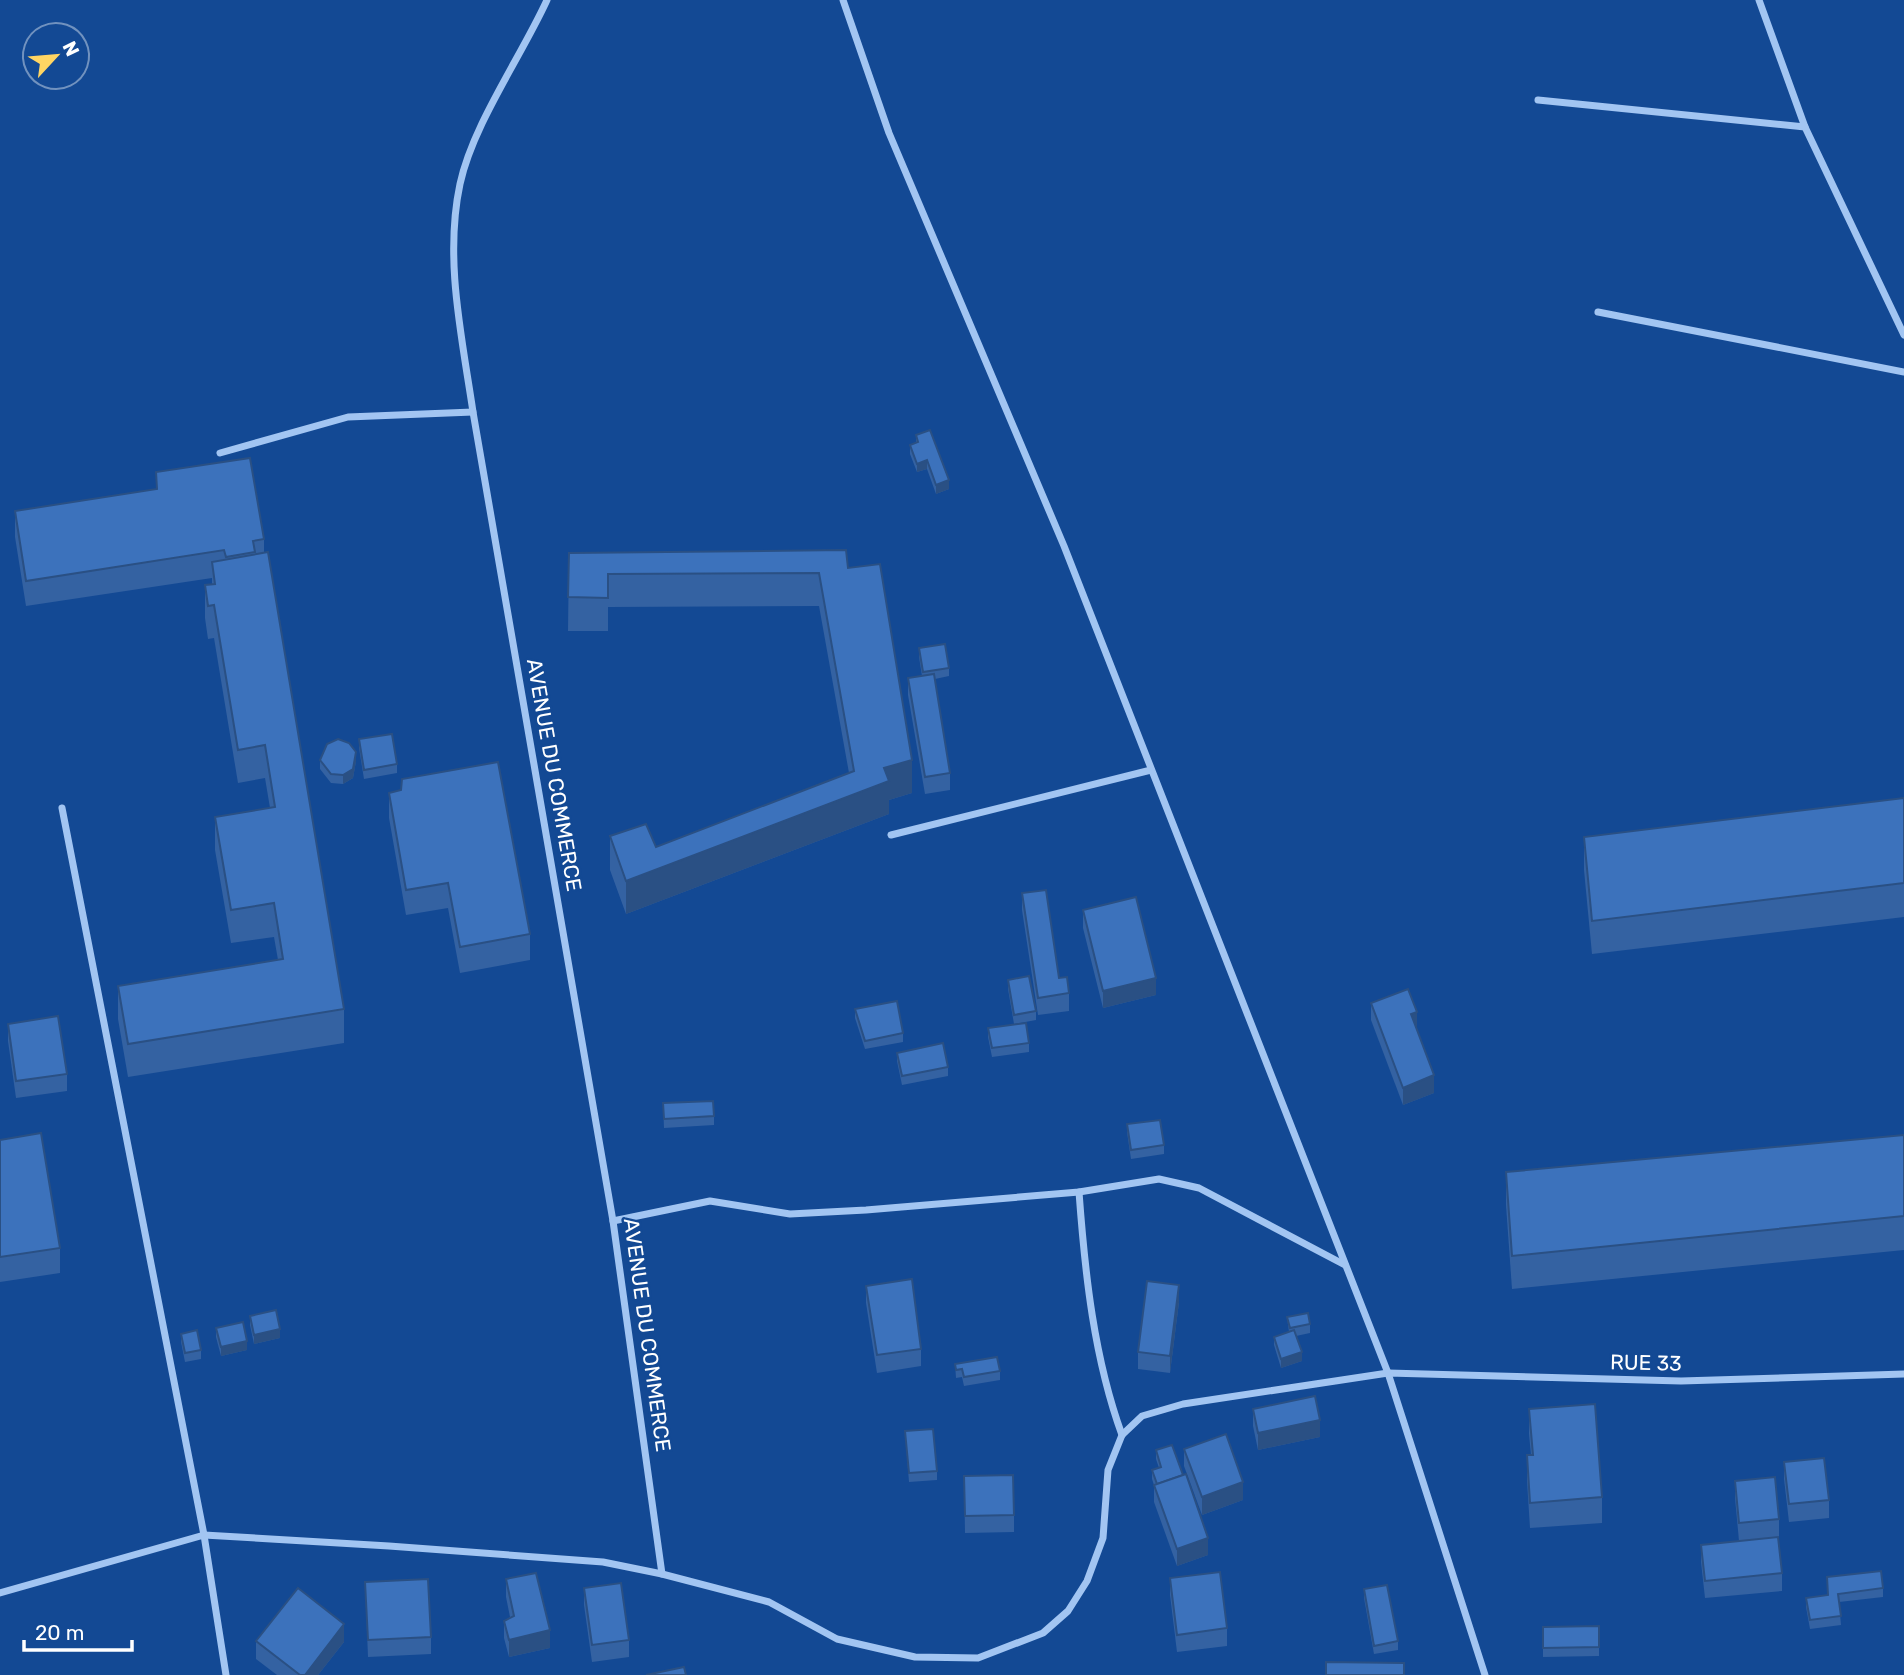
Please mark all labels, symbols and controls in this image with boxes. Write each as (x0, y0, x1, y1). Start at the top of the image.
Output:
north arrow (21, 21, 91, 91)
text: N (57, 38, 84, 60)
street label: AVENUE DU COMMERCE (522, 657, 587, 893)
street label: AVENUE DU COMMERCE (619, 1216, 676, 1453)
street label: RUE 33 (1610, 1349, 1682, 1376)
scale bar (24, 1608, 133, 1652)
text: 20 m (35, 1620, 84, 1645)

